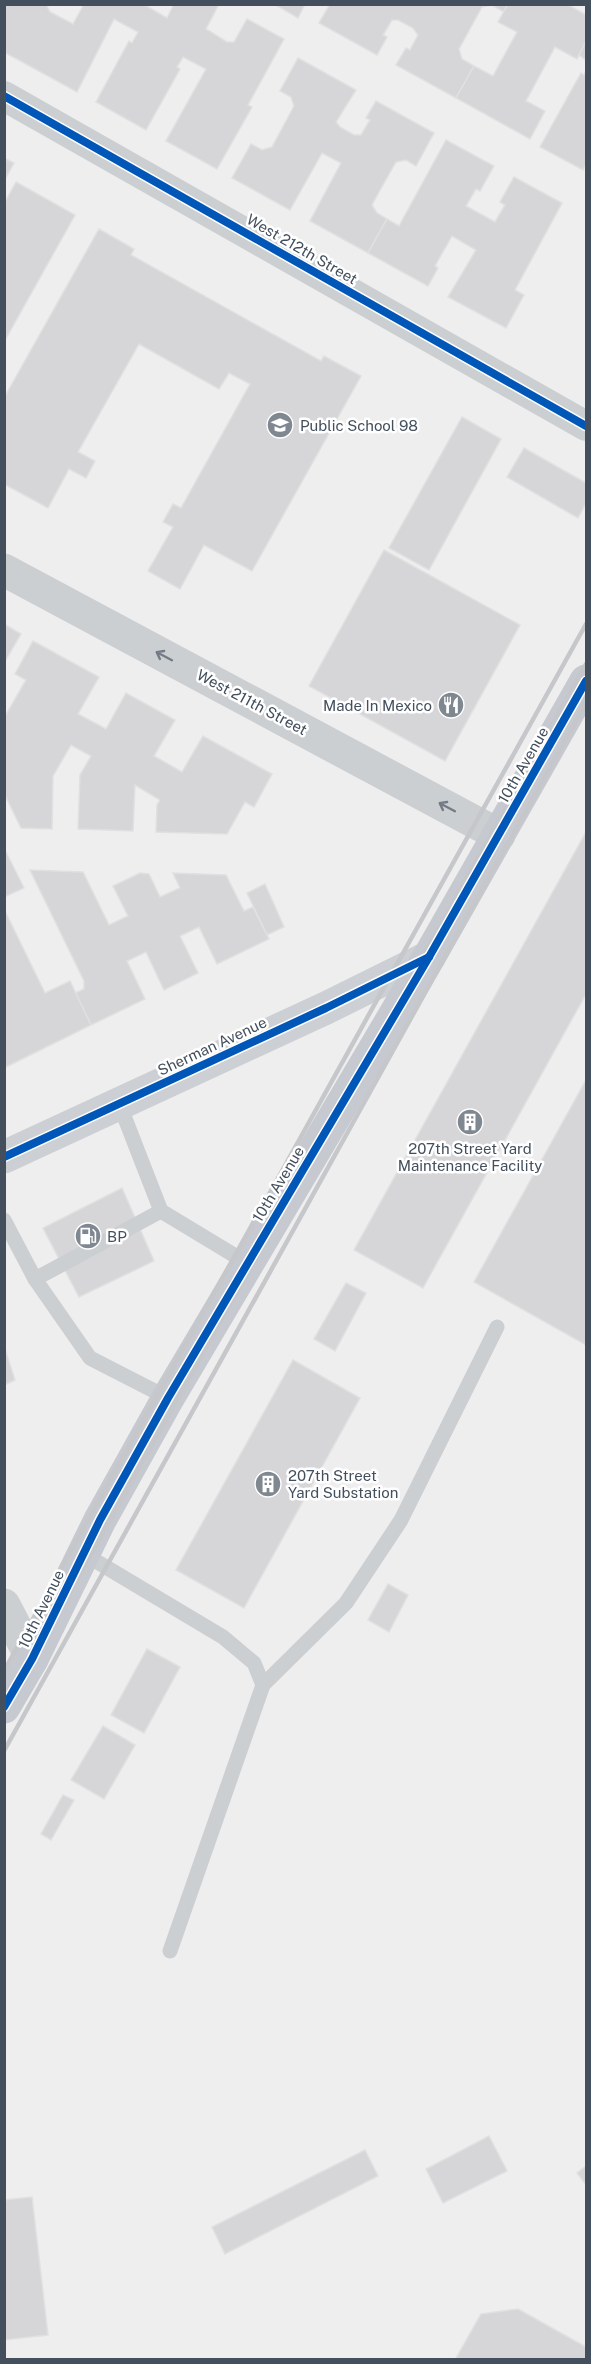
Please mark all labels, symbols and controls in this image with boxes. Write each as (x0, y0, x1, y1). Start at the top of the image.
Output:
street label: West 212th Street (244, 210, 360, 288)
school or university icon: Public School 98 (265, 410, 295, 440)
place label: Public School 98 (300, 417, 418, 434)
one-way arrow (156, 650, 174, 661)
street label: West 211th Street (194, 666, 310, 738)
restaurant icon: Made In Mexico (436, 690, 466, 720)
place label: Made In Mexico (323, 697, 432, 714)
street label: 10th Avenue (494, 724, 552, 806)
one-way arrow (439, 801, 457, 812)
street label: Sherman Avenue (155, 1013, 269, 1079)
building icon: 207th Street Yard Maintenance Facility (455, 1107, 485, 1137)
place label: 207th Street Yard Maintenance Facility (398, 1140, 542, 1174)
street label: 10th Avenue (249, 1143, 307, 1225)
fuel station icon: BP (73, 1221, 103, 1251)
place label: BP (107, 1228, 127, 1245)
place label: 207th Street Yard Substation (288, 1467, 398, 1501)
building icon: 207th Street Yard Substation (253, 1469, 283, 1499)
street label: 10th Avenue (15, 1567, 67, 1651)

